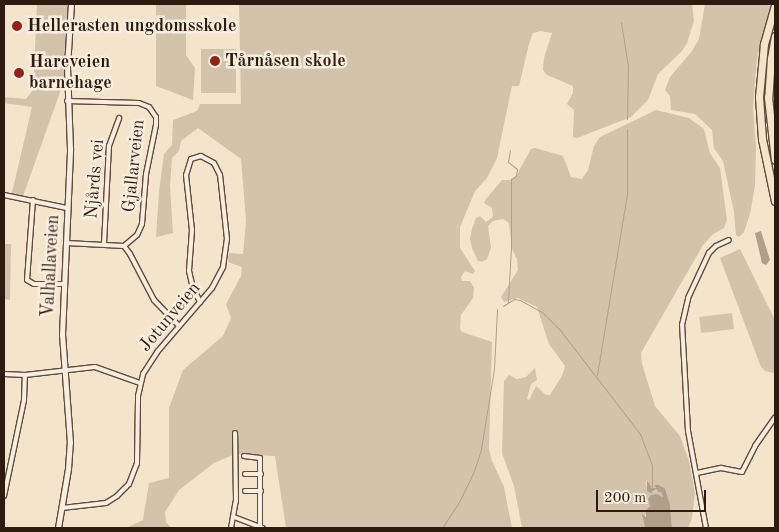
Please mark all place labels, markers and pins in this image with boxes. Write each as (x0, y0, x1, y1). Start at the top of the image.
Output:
place label: Hellerasten ungdomsskole (27, 15, 236, 37)
marker: Hellerasten ungdomsskole (11, 20, 23, 32)
place label: Tårnåsen skole (225, 50, 346, 72)
place label: Hareveien barnehage (29, 52, 112, 94)
marker: Tårnåsen skole (209, 55, 221, 67)
marker: Hareveien barnehage (13, 67, 25, 79)

